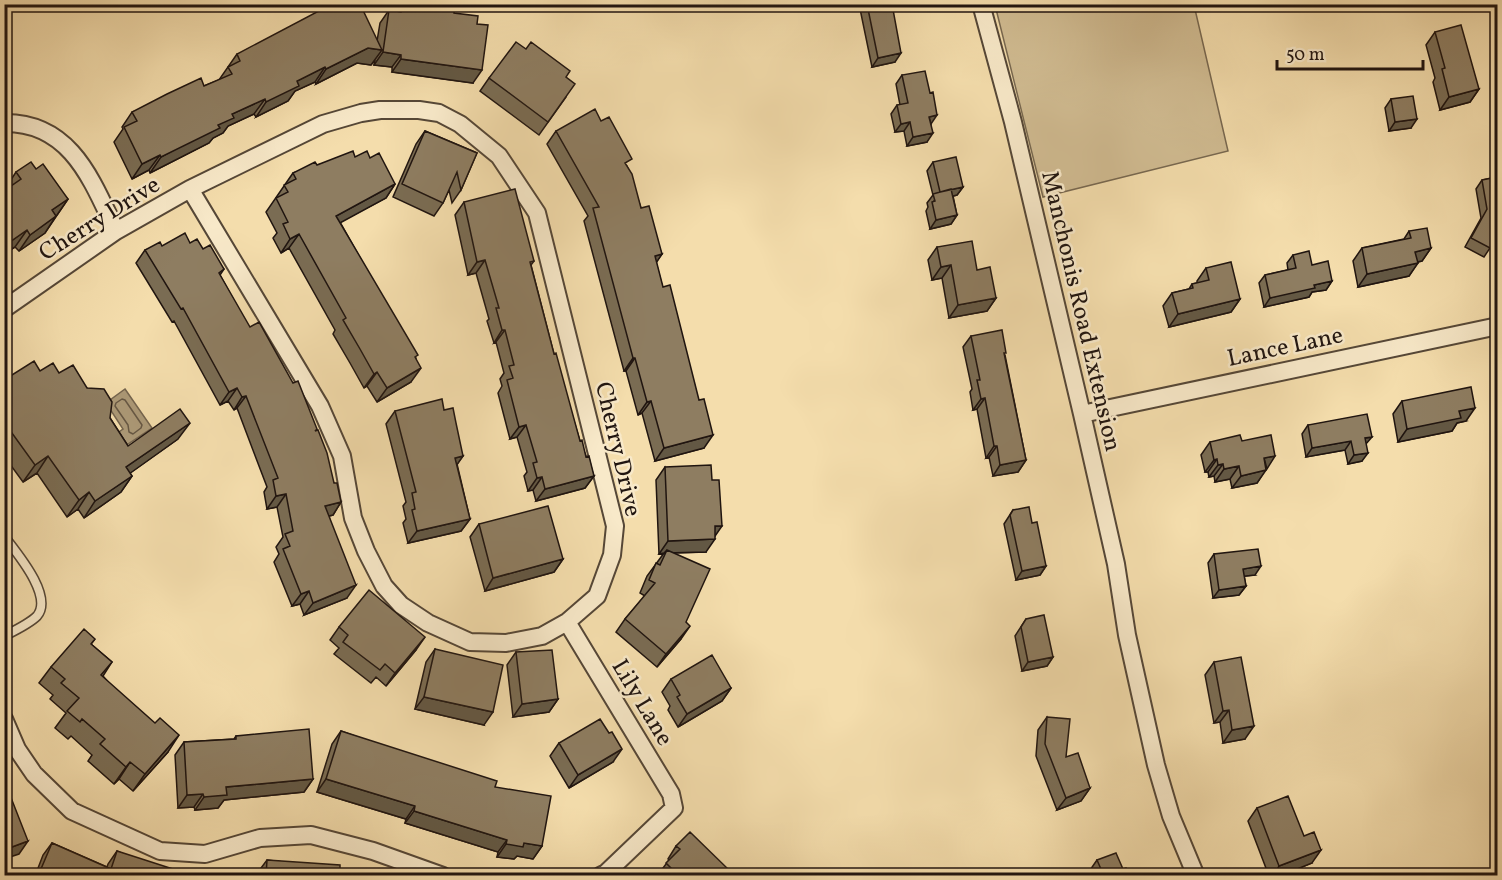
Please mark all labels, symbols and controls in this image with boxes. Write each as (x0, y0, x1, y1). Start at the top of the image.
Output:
scale bar (1277, 33, 1422, 71)
text: 50 m (1286, 43, 1325, 68)
street label: Manchonis Road Extension (1031, 168, 1129, 455)
street label: Cherry Drive (33, 169, 167, 270)
street label: Lance Lane (1224, 319, 1347, 377)
street label: Cherry Drive (585, 379, 649, 520)
street label: Lily Lane (602, 653, 681, 753)

